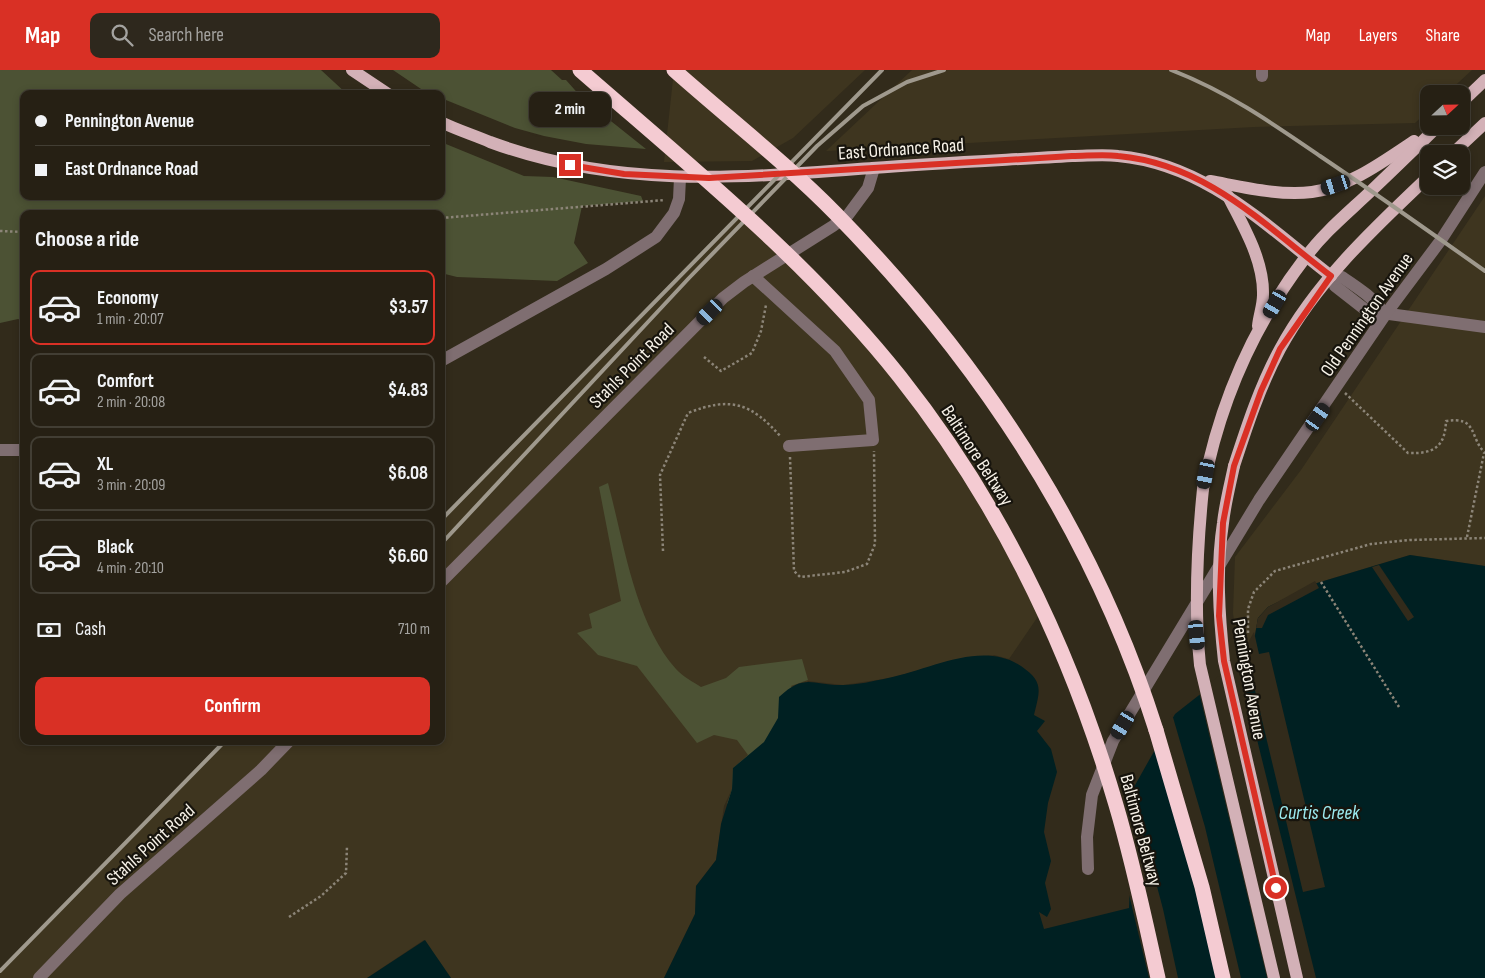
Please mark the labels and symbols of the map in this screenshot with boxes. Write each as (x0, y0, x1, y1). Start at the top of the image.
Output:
north arrow (1420, 85, 1470, 135)
callout: 2 min (529, 92, 611, 128)
street label: East Ordnance Road (837, 134, 965, 165)
route end (559, 154, 581, 176)
car (1319, 173, 1352, 197)
street label: Old Pennington Avenue (1316, 248, 1419, 381)
car (1261, 287, 1288, 321)
car (694, 296, 725, 328)
street label: Stahls Point Road (585, 319, 679, 413)
car (1303, 400, 1332, 434)
street label: Baltimore Beltway (936, 401, 1018, 511)
car (1195, 458, 1216, 490)
street label: Pennington Avenue (1227, 617, 1270, 741)
car (1187, 619, 1206, 651)
car (1108, 708, 1137, 742)
street label: Baltimore Beltway (1115, 772, 1167, 890)
street label: Stahls Point Road (102, 799, 200, 891)
water label: Curtis Creek (1278, 801, 1360, 825)
route start (1265, 877, 1287, 899)

